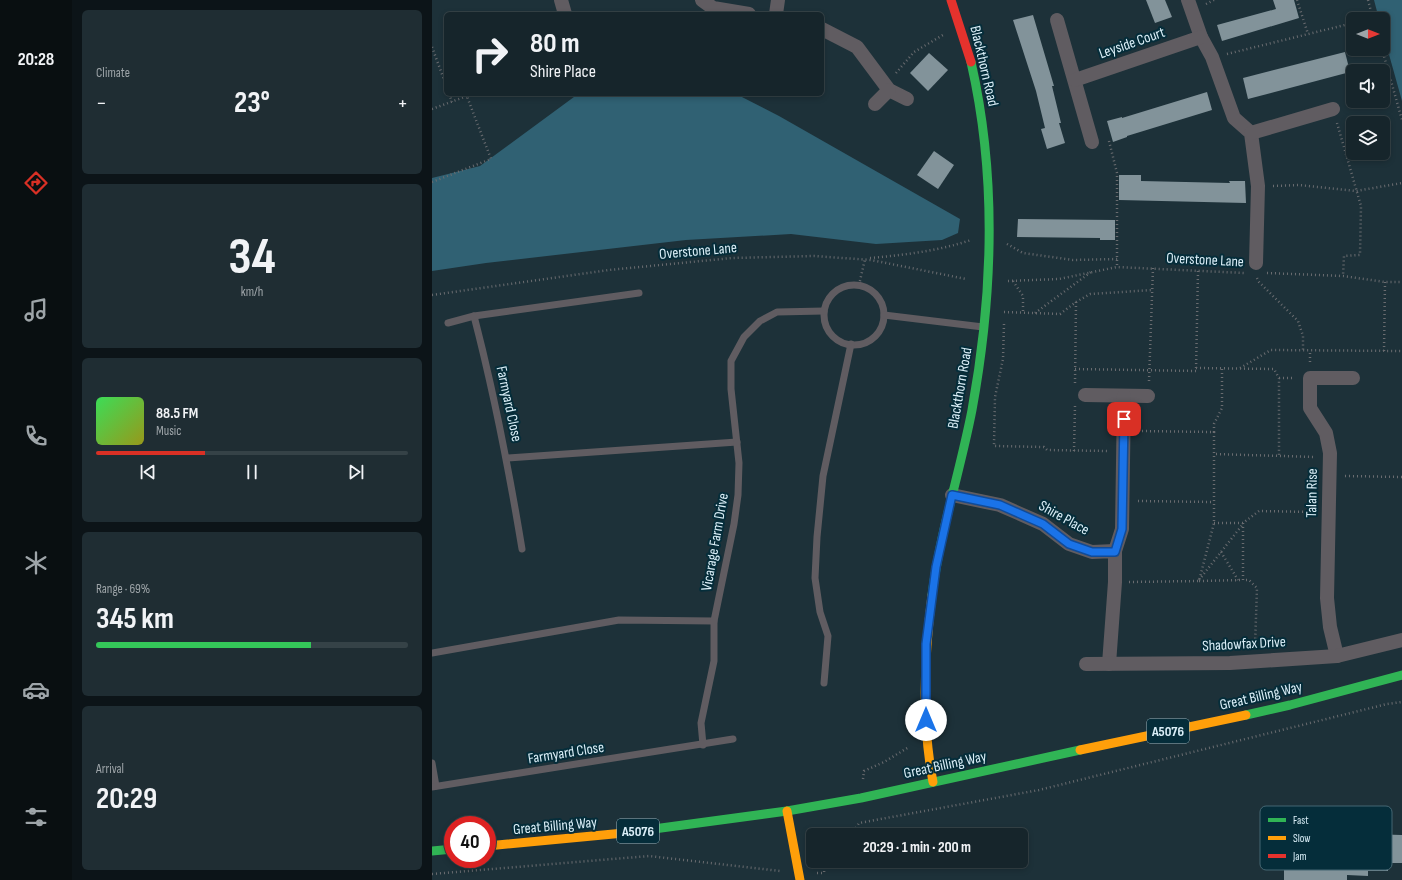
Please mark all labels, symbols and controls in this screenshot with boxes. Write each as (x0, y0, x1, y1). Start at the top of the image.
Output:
north arrow (1346, 12, 1390, 56)
map controls (1346, 12, 1390, 160)
street label: Leyside Court (1096, 23, 1168, 63)
street label: Blackthorn Road (965, 24, 1003, 108)
text: 80 m (530, 27, 579, 60)
icon: right (464, 28, 516, 80)
text: 20:28 (18, 49, 54, 70)
text: Shire Place (530, 61, 596, 82)
button: sound (1346, 64, 1390, 108)
text: Climate (96, 65, 130, 81)
text: 23° (234, 85, 270, 121)
text: − (96, 90, 107, 117)
text: + (397, 90, 408, 117)
button: layers (1346, 116, 1390, 160)
icon: directions (22, 169, 50, 197)
text: 34 (228, 226, 276, 289)
street label: Overstone Lane (658, 238, 738, 264)
street label: Overstone Lane (1166, 248, 1244, 272)
text: km/h (241, 284, 263, 300)
icon: music (22, 296, 50, 324)
street label: Blackthorn Road (943, 346, 977, 430)
street label: Farmyard Close (492, 364, 526, 444)
pin (1107, 402, 1141, 436)
text: 88.5 FM (156, 404, 198, 423)
icon: arrive (1113, 408, 1135, 430)
icon: phone (22, 422, 50, 450)
text: Music (156, 423, 181, 439)
icon: previous (137, 461, 159, 483)
icon: pause (241, 461, 263, 483)
icon: next (345, 461, 367, 483)
street label: Talan Rise (1302, 468, 1322, 518)
street label: Vicarage Farm Drive (697, 492, 733, 592)
street label: Shire Place (1035, 496, 1093, 540)
icon: climate (22, 549, 50, 577)
text: Range · 69% (96, 581, 150, 597)
text: 345 km (96, 601, 174, 637)
street label: Shadowfax Drive (1202, 632, 1286, 656)
icon: car (22, 676, 50, 704)
street label: Great Billing Way (1218, 677, 1304, 715)
position arrow (905, 699, 947, 741)
road number: A5076 (1147, 719, 1189, 743)
street label: Farmyard Close (527, 738, 605, 768)
street label: Great Billing Way (902, 747, 988, 783)
text: Arrival (96, 761, 124, 777)
text: 20:29 (96, 781, 157, 817)
icon: filters (22, 803, 50, 831)
legend (1260, 806, 1392, 870)
street label: Great Billing Way (512, 813, 598, 839)
text: Fast (1293, 814, 1309, 827)
speed limit sign: 40 (444, 816, 496, 868)
road number: A5076 (617, 819, 659, 843)
text: Slow (1293, 832, 1310, 845)
text: 20:29 · 1 min · 200 m (863, 838, 971, 857)
text: Jam (1292, 850, 1307, 863)

